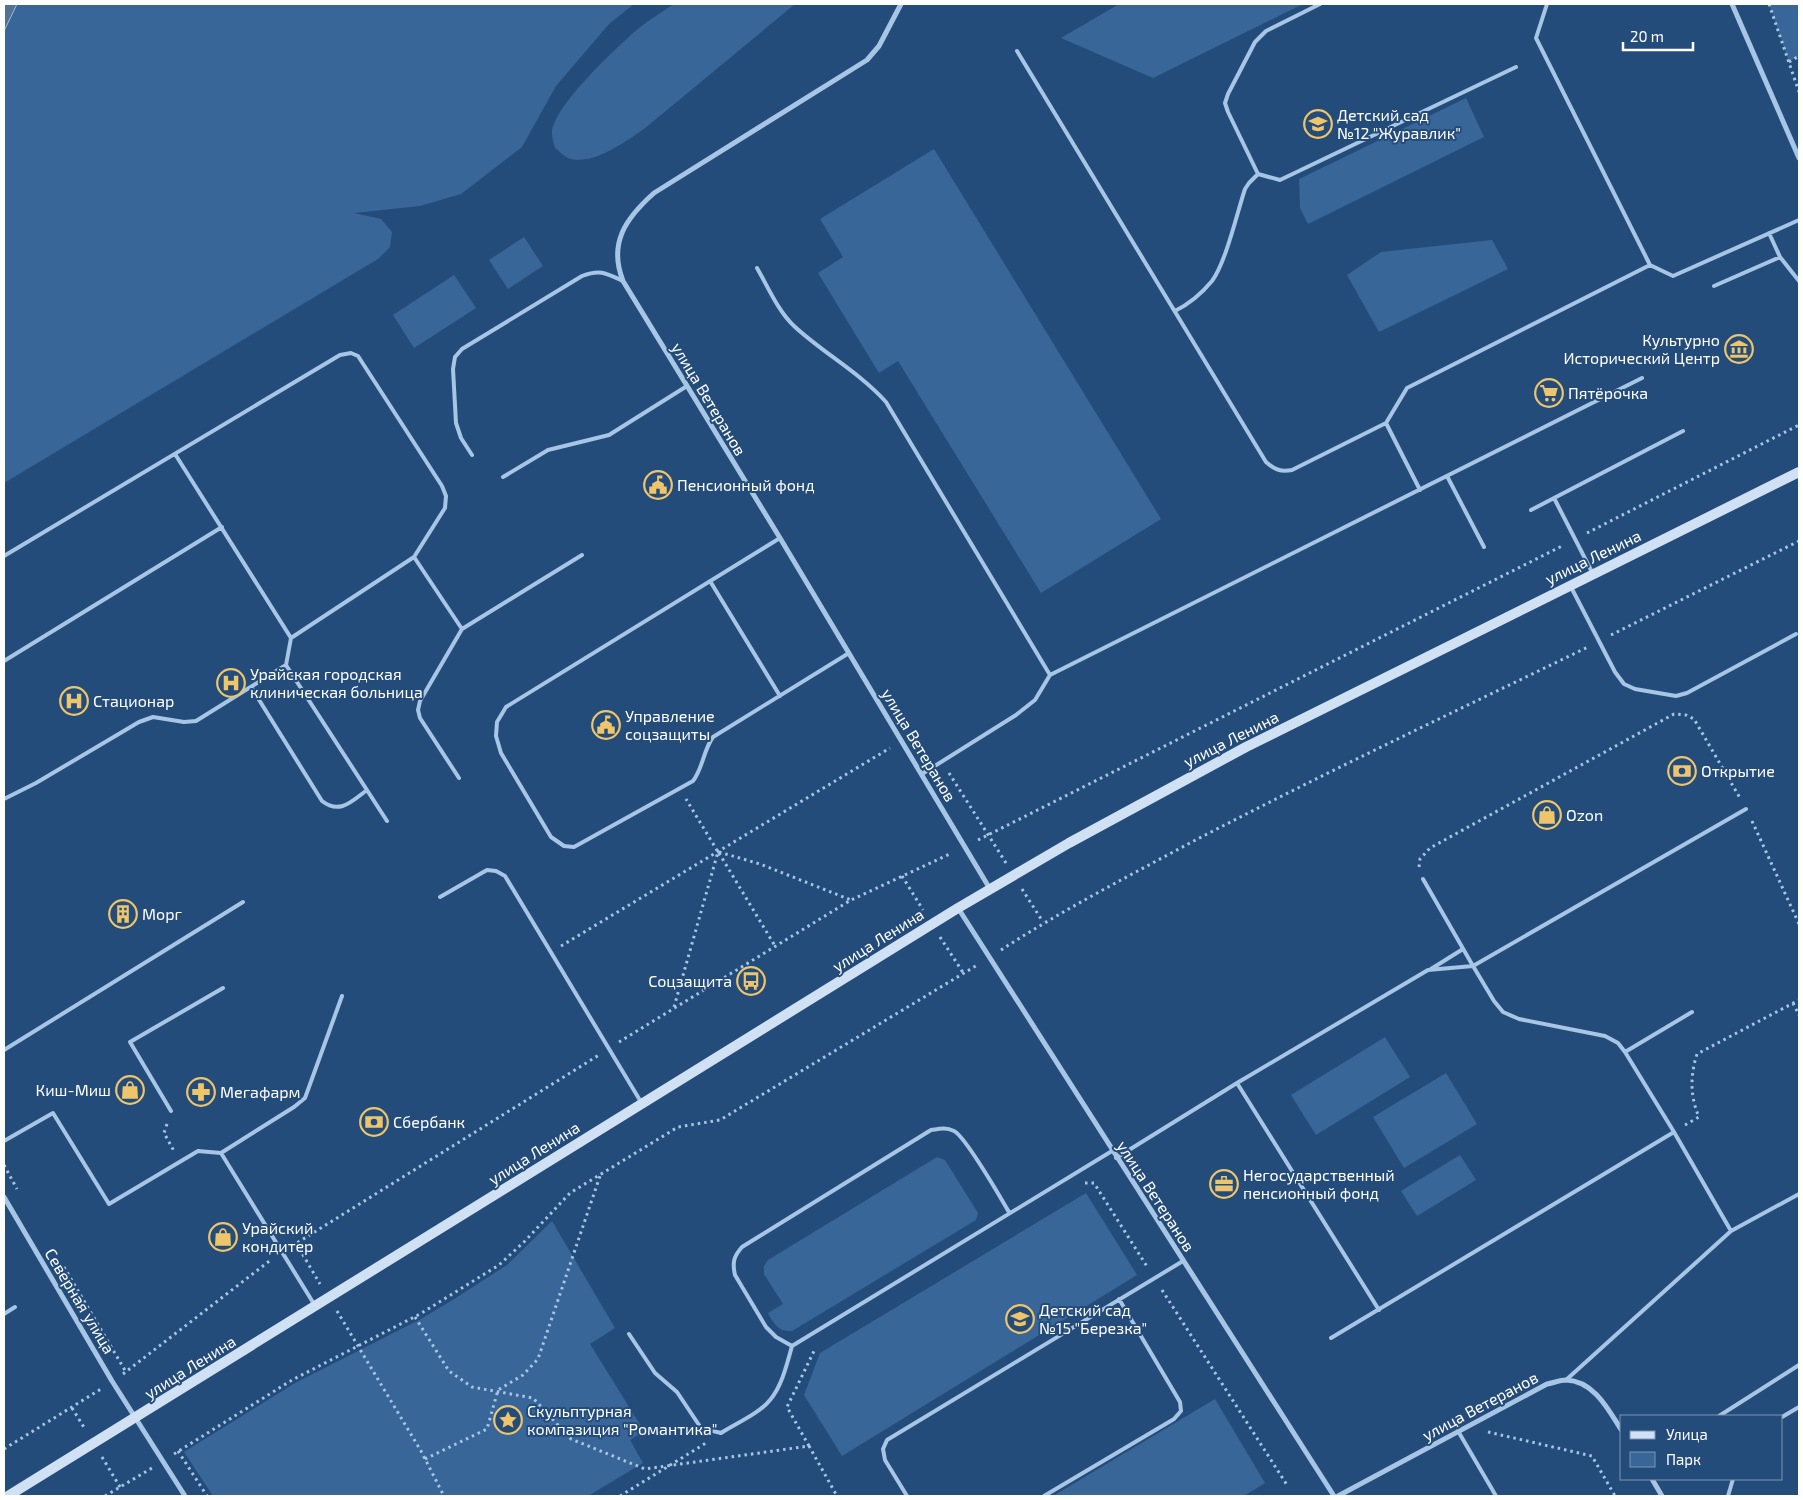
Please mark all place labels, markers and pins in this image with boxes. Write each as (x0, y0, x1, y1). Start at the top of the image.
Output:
place label: Детский сад №12 "Журавлик" (1337, 105, 1461, 143)
school or university icon: Детский сад №12 "Журавлик" (1303, 109, 1333, 139)
place label: Культурно Исторический Центр (1563, 330, 1720, 367)
museum icon: Культурно Исторический Центр (1724, 334, 1754, 364)
supermarket icon: Пятёрочка (1534, 378, 1564, 408)
place label: Пятёрочка (1568, 383, 1648, 402)
public building icon: Пенсионный фонд (643, 470, 673, 500)
place label: Пенсионный фонд (677, 475, 815, 494)
place label: Урайская городская клиническая больница (250, 664, 423, 701)
hospital icon: Урайская городская клиническая больница (216, 668, 246, 698)
hospital icon: Стационар (59, 686, 89, 716)
place label: Стационар (93, 691, 174, 710)
place label: Управление соцзащиты (625, 706, 715, 743)
public building icon: Управление соцзащиты (591, 710, 621, 740)
bank icon: Открытие (1667, 756, 1697, 786)
place label: Открытие (1701, 761, 1775, 780)
shop icon: Ozon (1532, 800, 1562, 830)
place label: Ozon (1566, 805, 1603, 824)
building icon: Морг (108, 899, 138, 929)
place label: Морг (142, 904, 182, 923)
bus stop icon: Соцзащита (736, 966, 766, 996)
place label: Соцзащита (648, 971, 732, 990)
shop icon: Киш-Миш (115, 1075, 145, 1105)
pharmacy icon: Мегафарм (186, 1077, 216, 1107)
place label: Киш-Миш (36, 1080, 111, 1099)
place label: Мегафарм (220, 1082, 301, 1101)
bank icon: Сбербанк (359, 1107, 389, 1137)
place label: Сбербанк (393, 1112, 466, 1131)
place label: Негосударственный пенсионный фонд (1243, 1165, 1395, 1202)
office icon: Негосударственный пенсионный фонд (1209, 1169, 1239, 1199)
place label: Урайский кондитер (242, 1218, 313, 1255)
shop icon: Урайский кондитер (208, 1222, 238, 1252)
place label: Детский сад №15 "Березка" (1039, 1300, 1147, 1337)
school or university icon: Детский сад №15 "Березка" (1005, 1304, 1035, 1334)
place label: Скульптурная компазиция "Романтика" (527, 1401, 717, 1438)
place icon: Скульптурная компазиция "Романтика" (493, 1405, 523, 1435)

